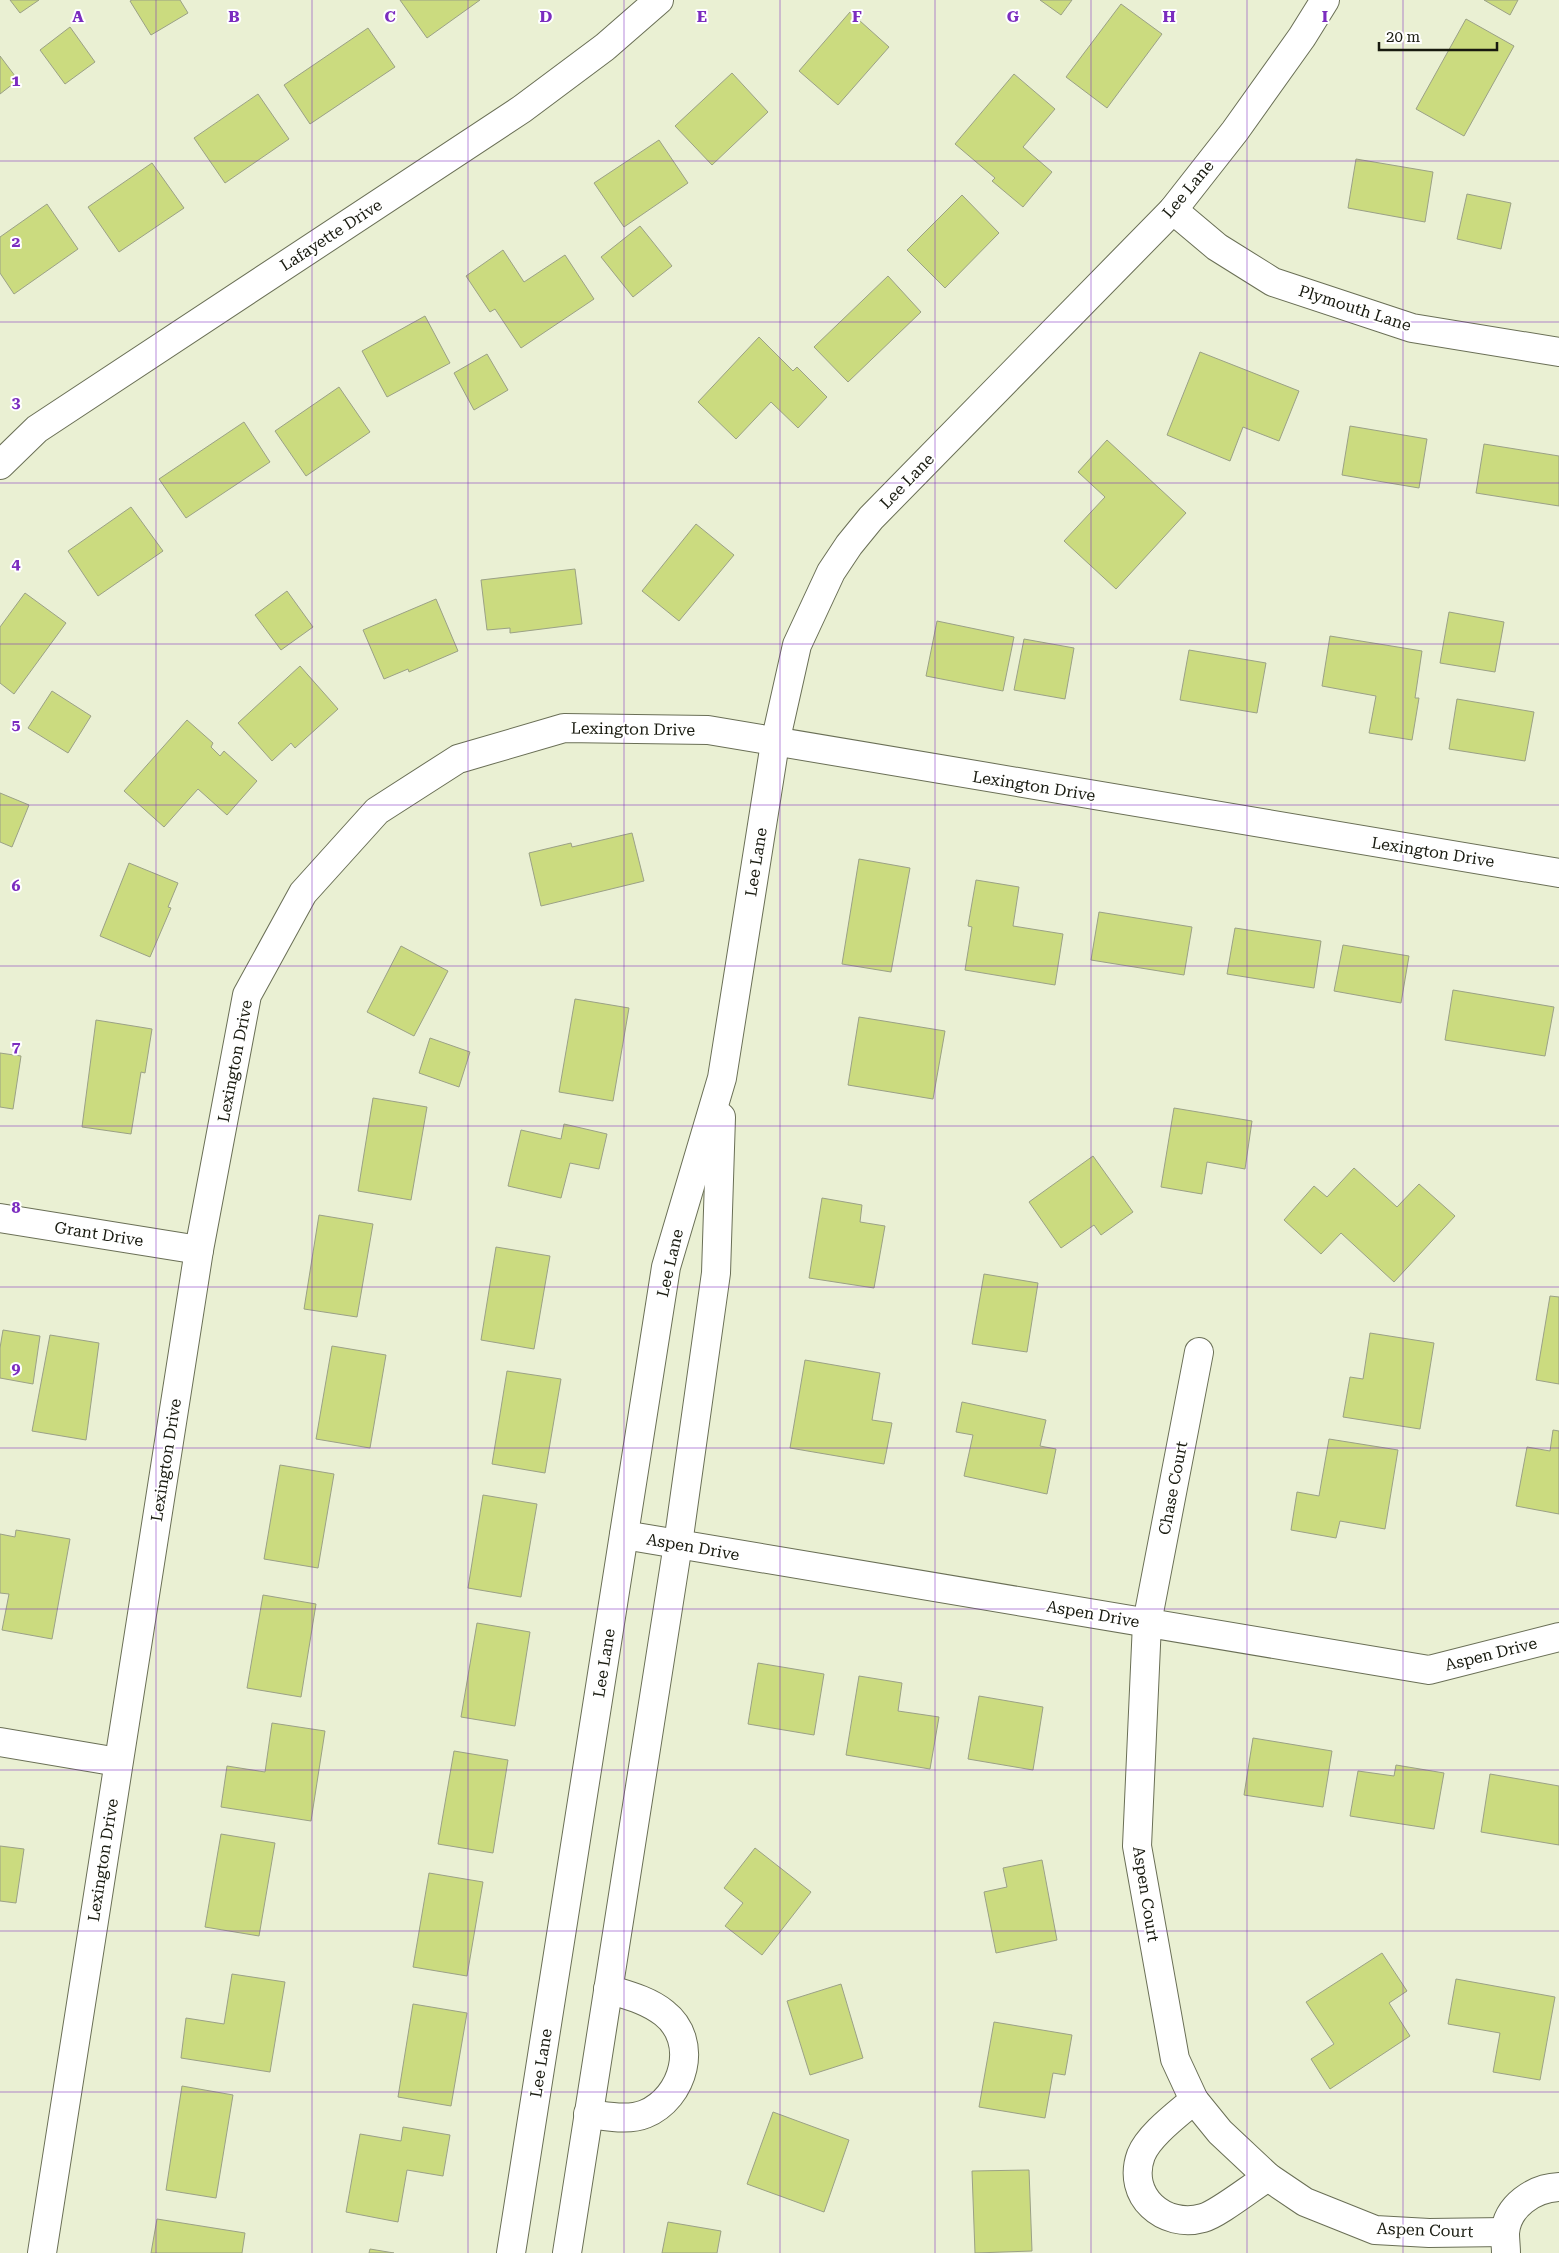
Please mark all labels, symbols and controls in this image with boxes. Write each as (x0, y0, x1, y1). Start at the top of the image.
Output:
text: A (72, 7, 84, 26)
text: B (228, 7, 240, 26)
text: C (384, 7, 396, 26)
text: D (540, 7, 553, 26)
text: E (697, 7, 707, 26)
text: F (852, 7, 862, 26)
text: G (1007, 7, 1020, 26)
text: H (1162, 7, 1176, 26)
text: I (1322, 7, 1328, 26)
scale bar (1379, 20, 1496, 52)
text: 20 m (1386, 28, 1421, 46)
text: 1 (12, 71, 21, 90)
street label: Lee Lane (1158, 156, 1218, 222)
street label: Lafayette Drive (277, 195, 386, 275)
text: 2 (12, 232, 21, 251)
street label: Plymouth Lane (1296, 281, 1414, 335)
text: 3 (12, 393, 21, 412)
street label: Lee Lane (876, 449, 938, 513)
text: 4 (12, 554, 21, 573)
text: 5 (12, 715, 21, 734)
street label: Lexington Drive (571, 718, 696, 740)
street label: Lexington Drive (971, 767, 1097, 805)
street label: Lee Lane (741, 826, 771, 898)
street label: Lexington Drive (1370, 833, 1496, 871)
text: 6 (12, 876, 21, 895)
street label: Lexington Drive (214, 998, 256, 1124)
text: 7 (12, 1037, 21, 1056)
text: 8 (12, 1198, 21, 1217)
street label: Grant Drive (53, 1218, 145, 1250)
street label: Lee Lane (653, 1227, 687, 1299)
text: 9 (12, 1359, 21, 1378)
street label: Lexington Drive (147, 1397, 185, 1523)
street label: Chase Court (1155, 1440, 1191, 1536)
street label: Aspen Drive (645, 1529, 741, 1565)
street label: Aspen Drive (1045, 1596, 1141, 1632)
street label: Lee Lane (589, 1627, 619, 1699)
street label: Aspen Drive (1443, 1633, 1539, 1675)
street label: Lexington Drive (84, 1797, 122, 1923)
street label: Aspen Court (1129, 1845, 1163, 1943)
street label: Lee Lane (526, 2027, 556, 2099)
street label: Aspen Court (1376, 2219, 1474, 2241)

